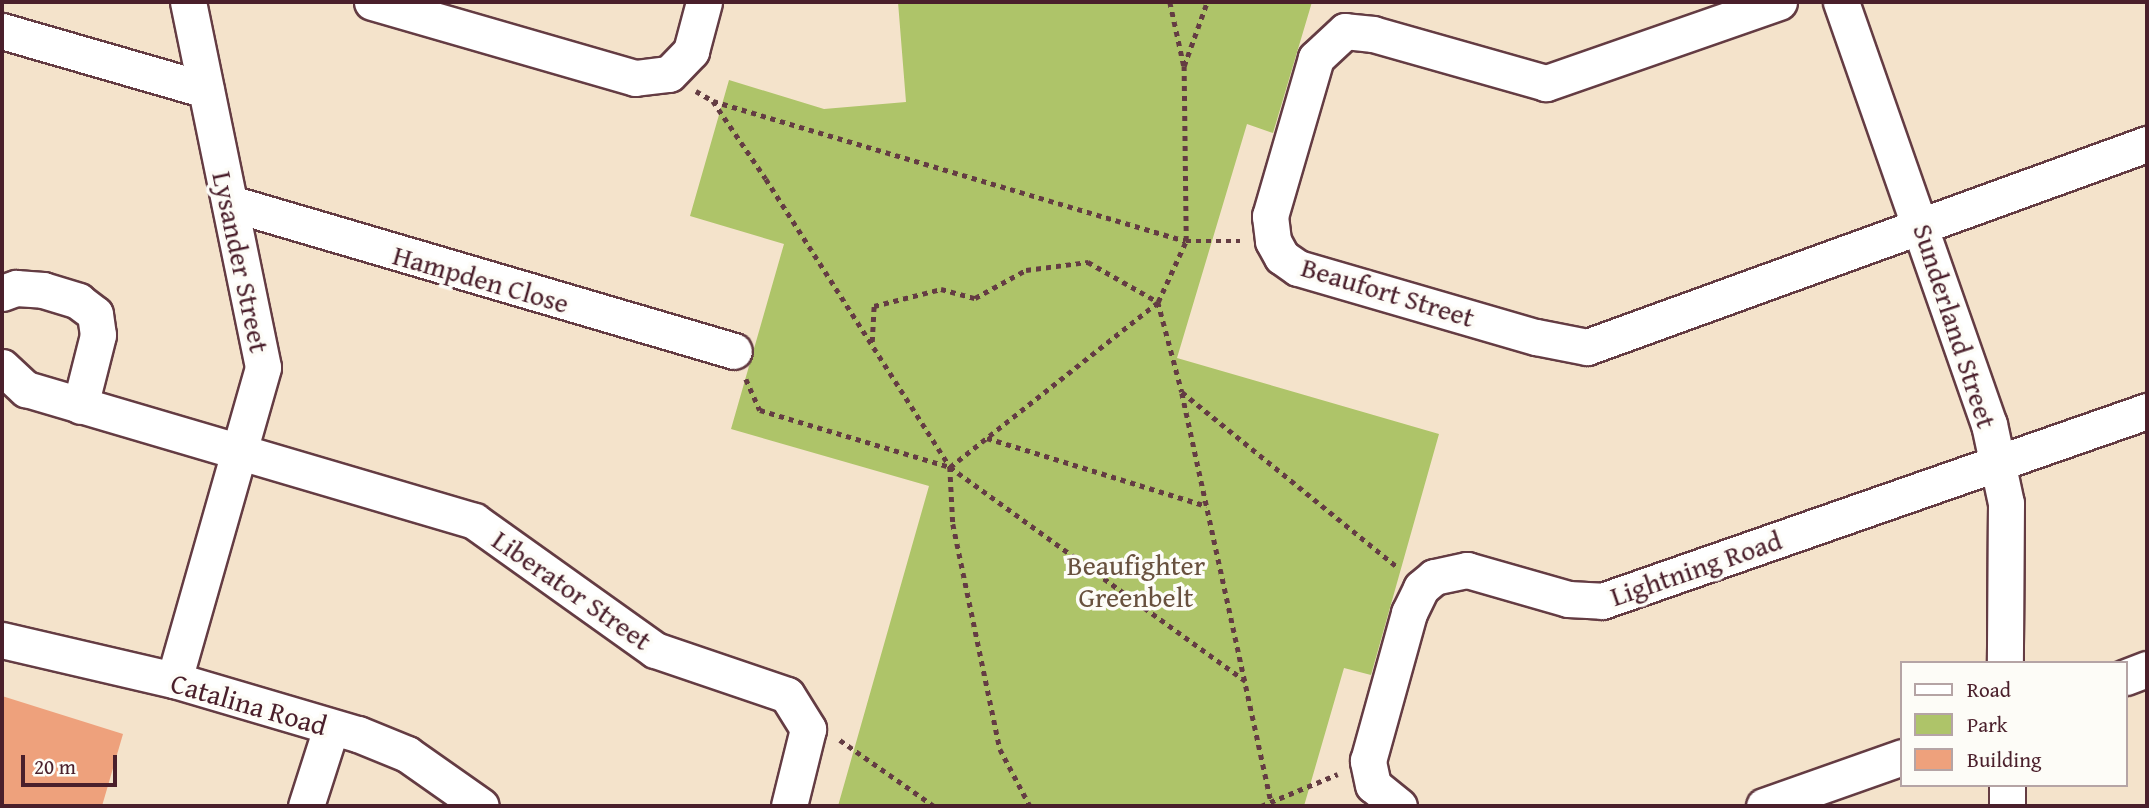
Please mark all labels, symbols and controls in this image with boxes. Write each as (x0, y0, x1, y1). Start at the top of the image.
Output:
street label: Lysander Street (205, 168, 277, 356)
street label: Sunderland Street (1906, 220, 2004, 432)
street label: Hampden Close (389, 238, 573, 320)
street label: Beaufort Street (1297, 250, 1479, 334)
street label: Liberator Street (486, 523, 658, 657)
street label: Lightning Road (1606, 523, 1786, 613)
park label: Beaufighter Greenbelt (1067, 548, 1205, 614)
legend (1900, 661, 2128, 787)
street label: Catalina Road (167, 666, 331, 742)
text: Road (1967, 674, 2011, 705)
text: Park (1967, 709, 2008, 740)
scale bar (24, 742, 121, 786)
text: Building (1967, 744, 2041, 775)
text: 20 m (34, 751, 76, 782)

